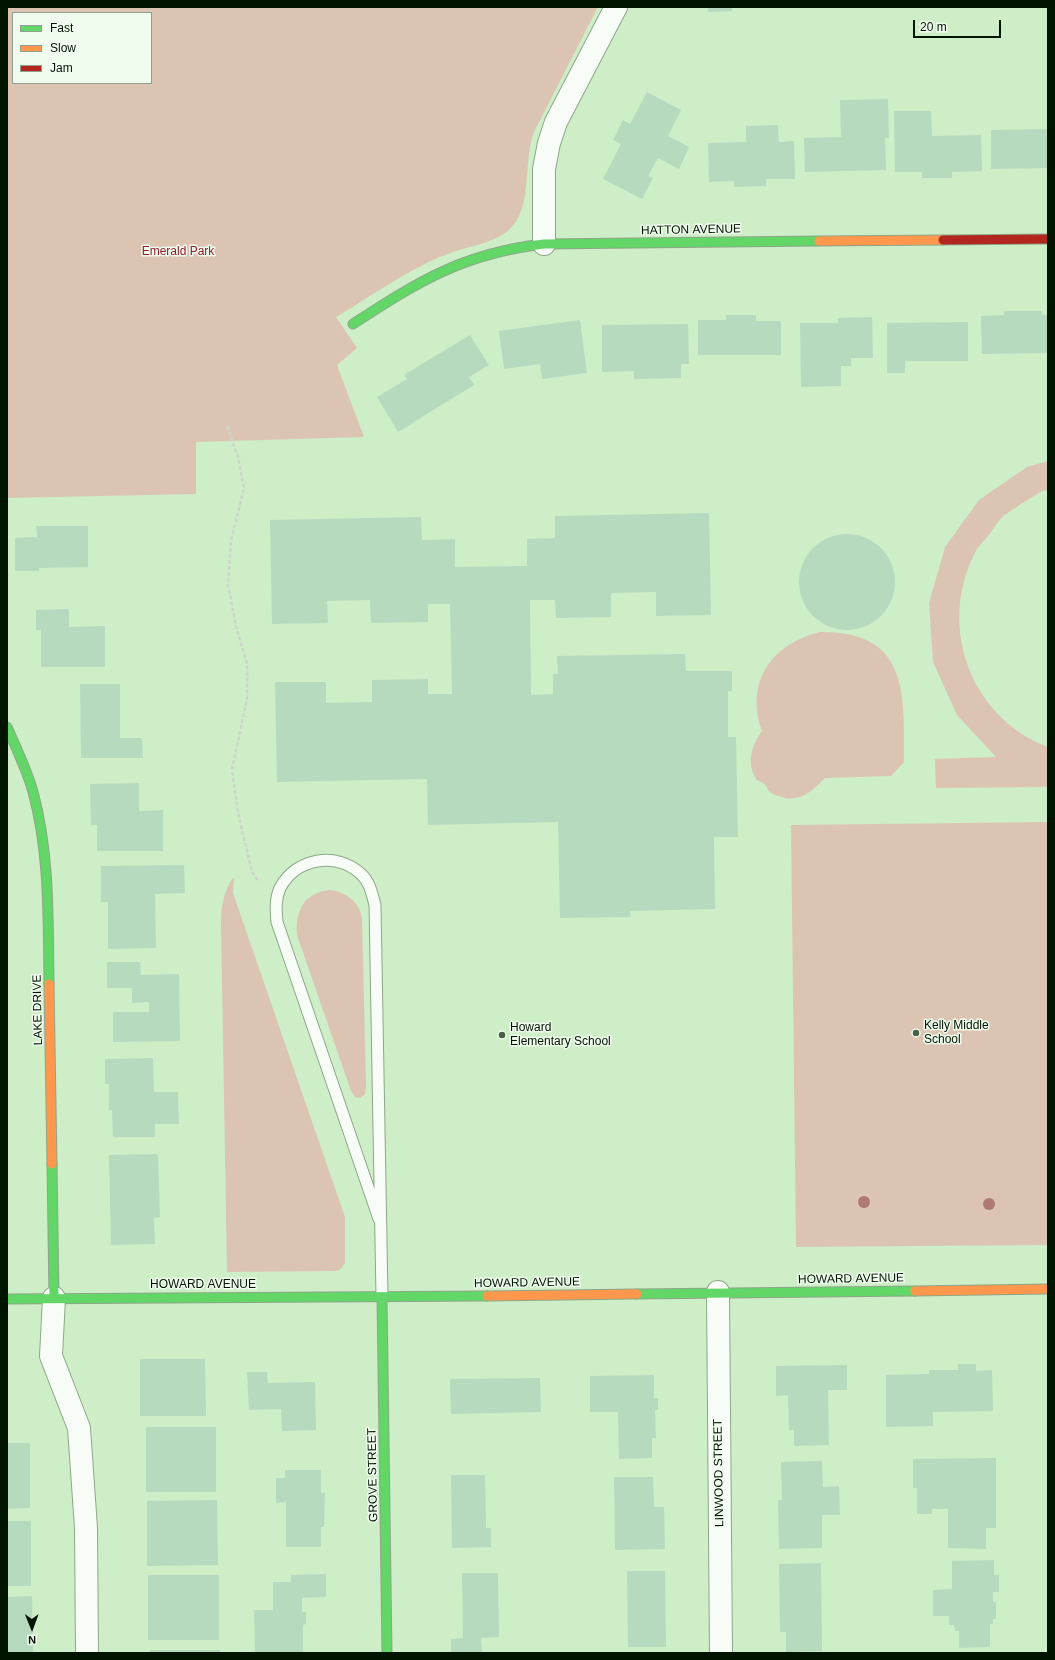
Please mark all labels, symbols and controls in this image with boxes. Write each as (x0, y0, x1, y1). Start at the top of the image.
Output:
legend (12, 12, 152, 84)
scale bar (915, 12, 1003, 38)
text: 20 m (920, 20, 947, 34)
text: Fast (50, 21, 73, 35)
text: Slow (50, 41, 76, 55)
text: Jam (50, 61, 73, 75)
street label: HATTON AVENUE (641, 222, 741, 238)
park label: Emerald Park (142, 245, 214, 259)
street label: LAKE DRIVE (30, 975, 46, 1045)
place label: Kelly Middle School (924, 1019, 989, 1047)
place label: Howard Elementary School (510, 1021, 611, 1049)
marker: Kelly Middle School (911, 1028, 921, 1038)
marker: Howard Elementary School (497, 1030, 507, 1040)
street label: HOWARD AVENUE (798, 1271, 904, 1287)
street label: HOWARD AVENUE (474, 1275, 580, 1291)
street label: HOWARD AVENUE (150, 1278, 256, 1292)
street label: LINWOOD STREET (711, 1419, 727, 1527)
street label: GROVE STREET (365, 1428, 381, 1522)
north arrow (12, 1608, 52, 1648)
text: N (28, 1634, 36, 1646)

